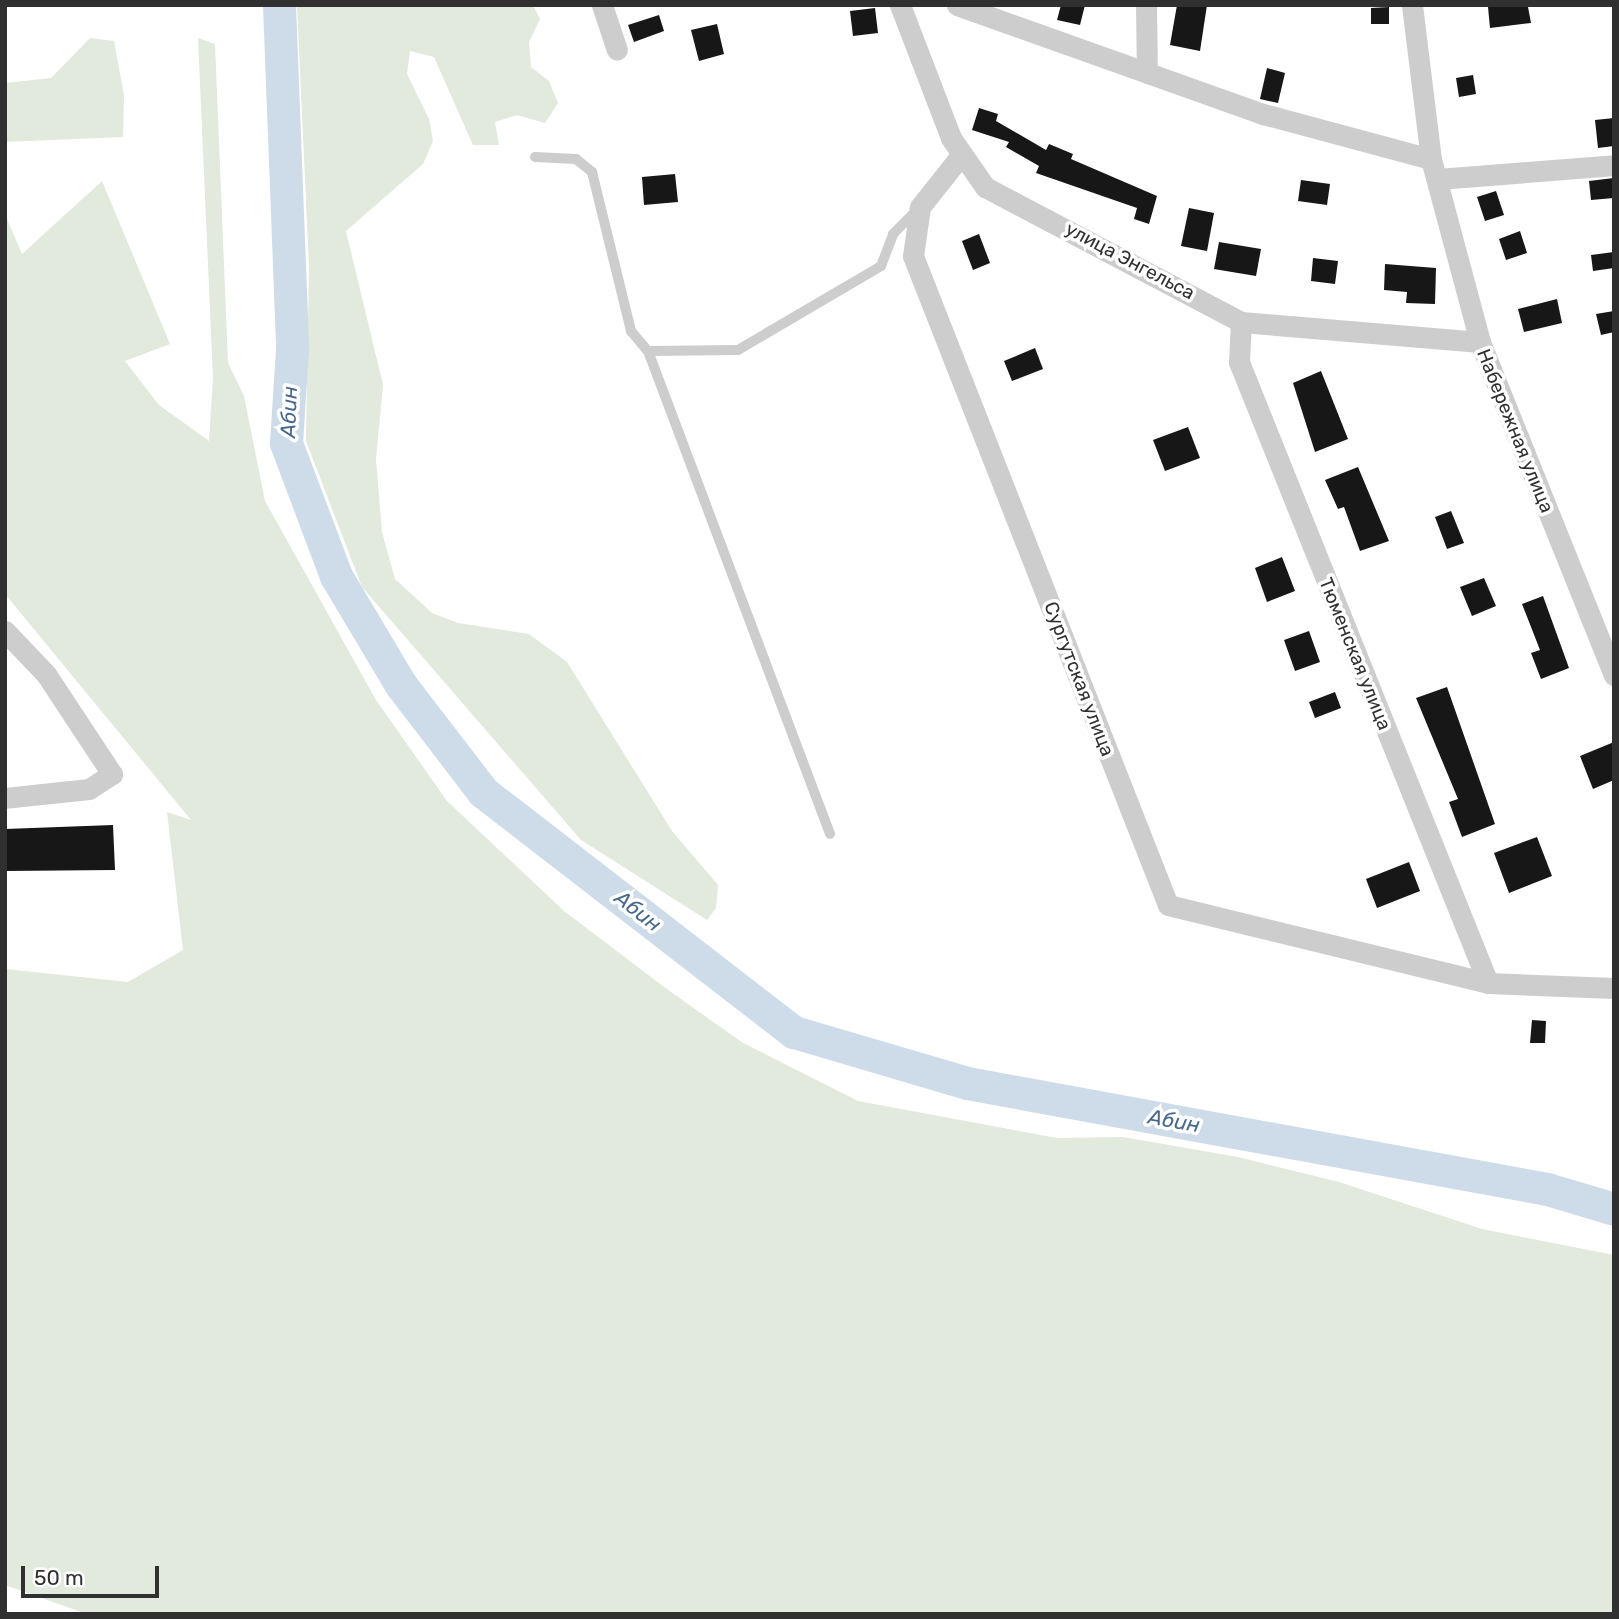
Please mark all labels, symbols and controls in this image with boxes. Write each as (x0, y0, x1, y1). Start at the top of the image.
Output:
street label: улица Энгельса (1061, 217, 1199, 305)
street label: Набережная улица (1472, 346, 1558, 516)
water label: Абин (276, 386, 302, 438)
street label: Тюменская улица (1314, 575, 1396, 733)
street label: Сургутская улица (1039, 599, 1119, 759)
water label: Абин (610, 885, 666, 937)
water label: Абин (1146, 1104, 1202, 1138)
scale bar (24, 1552, 163, 1596)
text: 50 m (34, 1565, 84, 1590)

